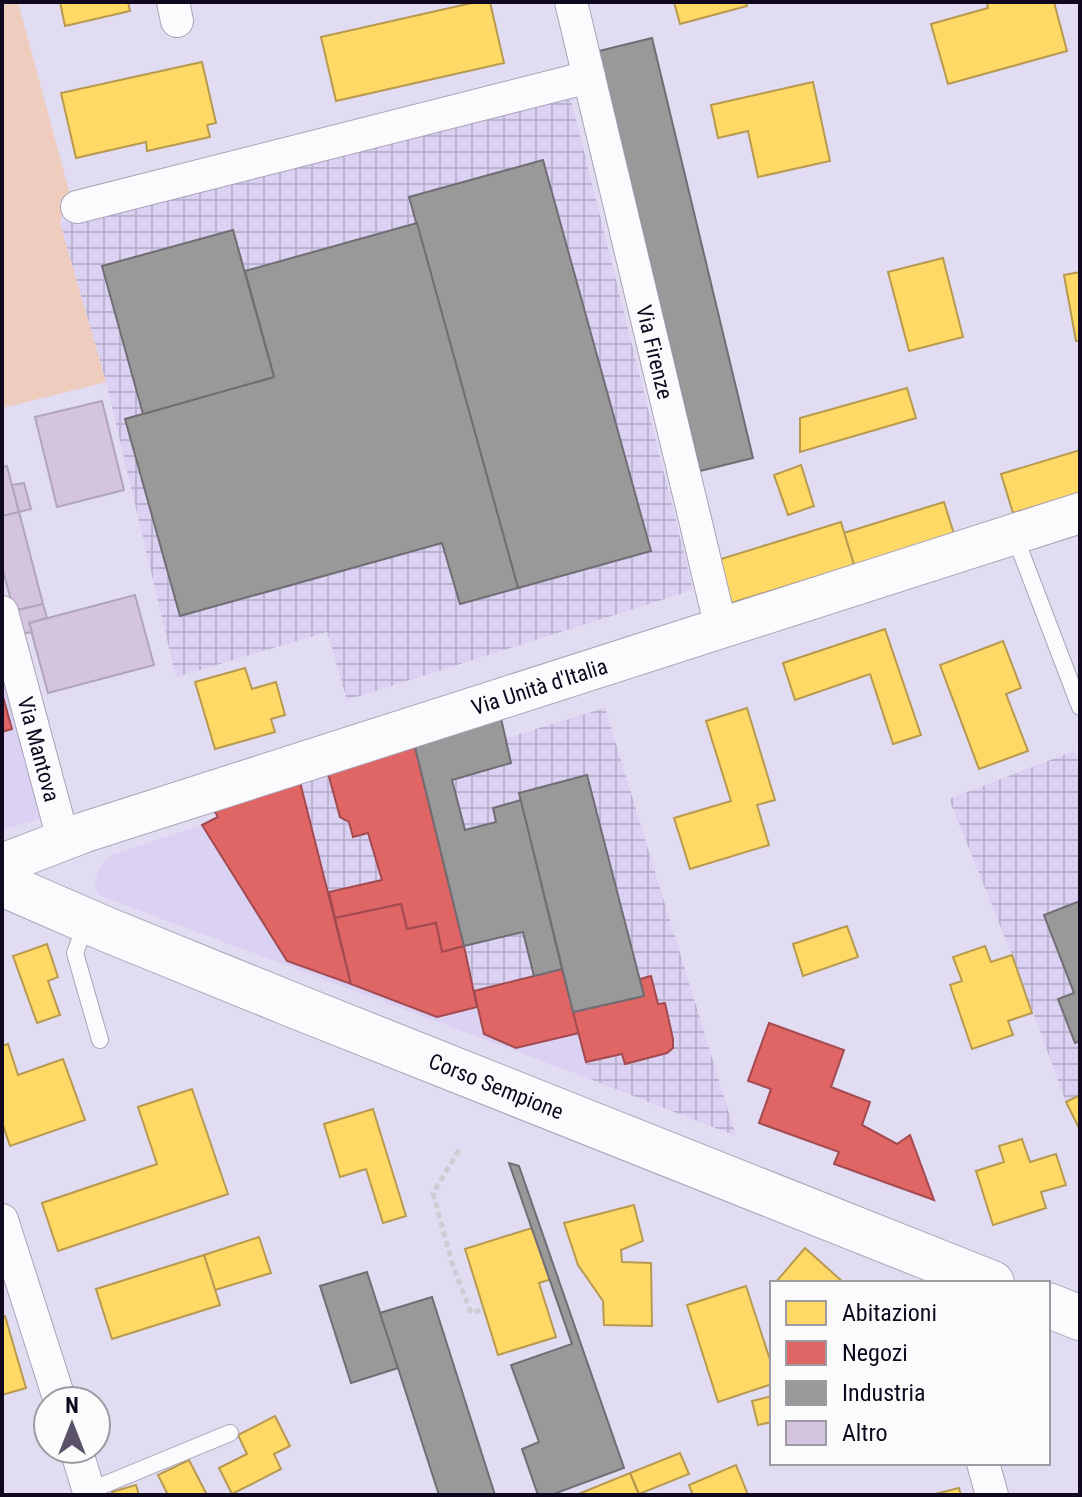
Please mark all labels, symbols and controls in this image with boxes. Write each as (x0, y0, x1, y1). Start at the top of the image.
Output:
street label: Via Firenze (632, 303, 678, 402)
street label: Via Unità d'Italia (468, 653, 610, 720)
street label: Via Mantova (13, 694, 65, 804)
street label: Corso Sempione (425, 1048, 567, 1124)
legend (770, 1281, 1050, 1465)
text: Abitazioni (842, 1299, 937, 1327)
text: Negozi (842, 1339, 908, 1367)
text: Industria (842, 1379, 926, 1407)
north arrow (32, 1385, 112, 1465)
text: N (65, 1393, 79, 1418)
text: Altro (842, 1419, 888, 1447)

